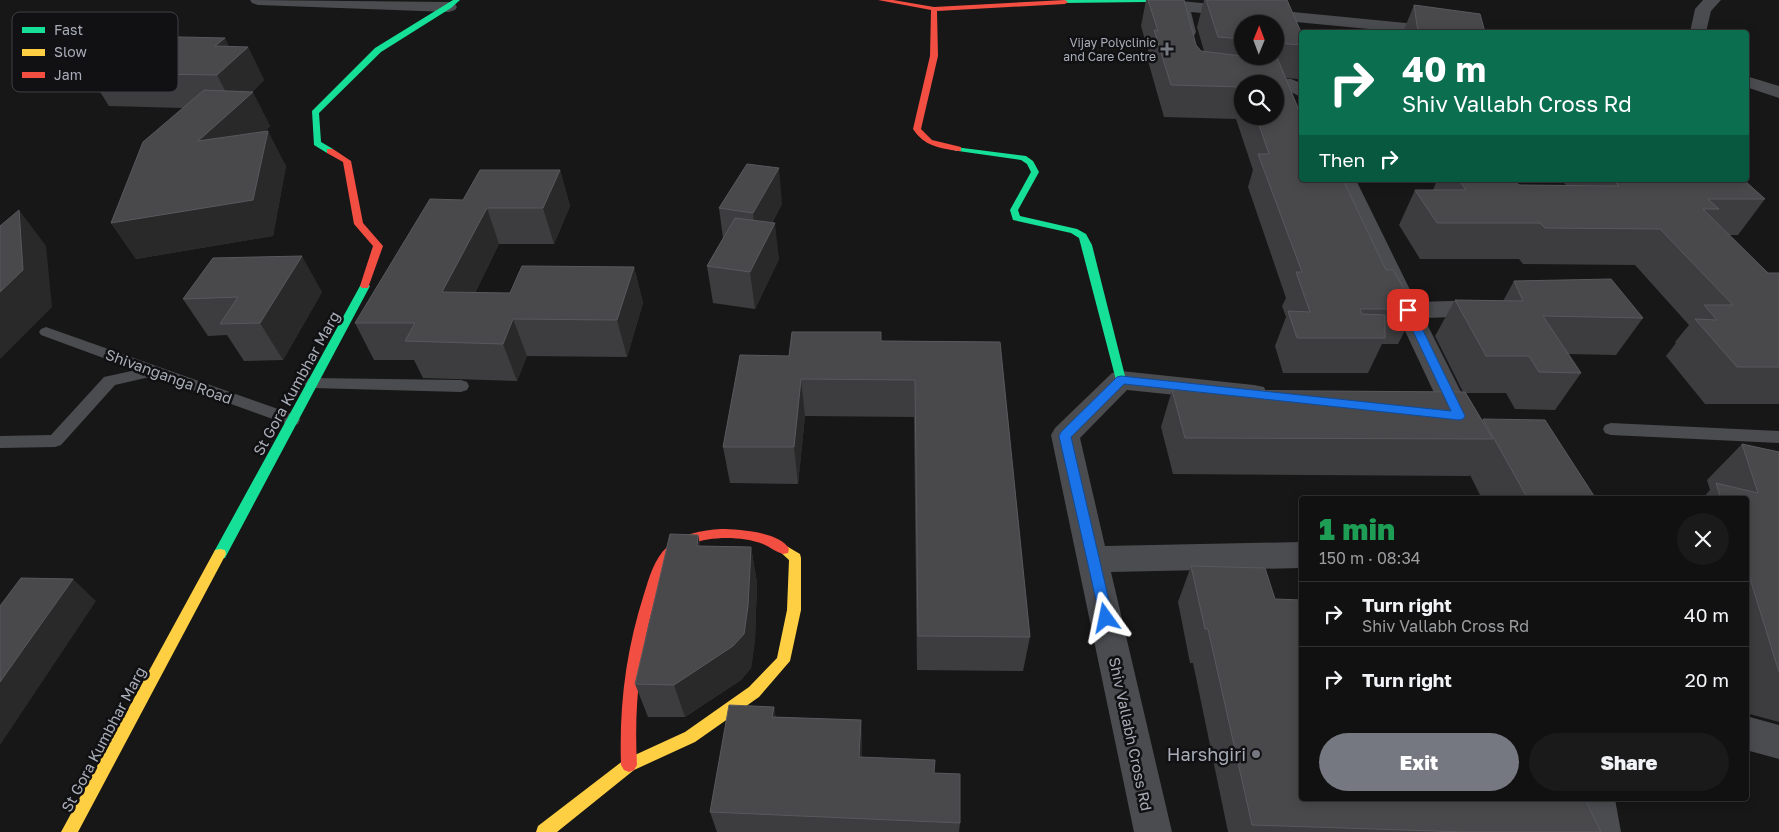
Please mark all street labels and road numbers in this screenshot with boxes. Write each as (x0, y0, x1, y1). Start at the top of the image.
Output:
street label: St Gora Kumbhar Marg (249, 308, 343, 458)
street label: Shivanganga Road (103, 345, 235, 407)
street label: Shiv Vallabh Cross Rd (1106, 655, 1156, 813)
street label: St Gora Kumbhar Marg (57, 663, 149, 815)

